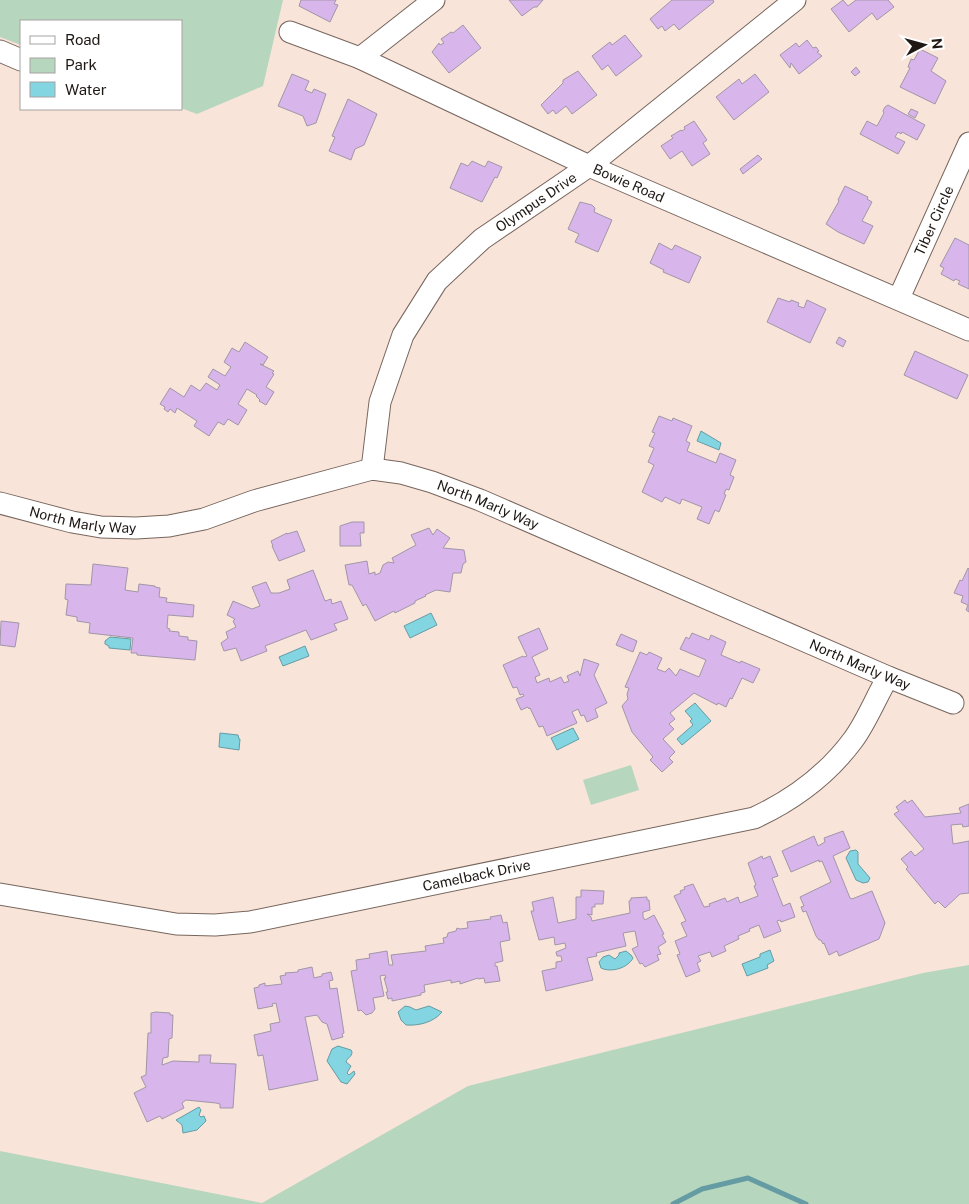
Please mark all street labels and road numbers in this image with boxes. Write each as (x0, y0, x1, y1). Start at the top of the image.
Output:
street label: Bowie Road (591, 161, 667, 206)
street label: Olympus Drive (493, 169, 579, 235)
street label: Tiber Circle (911, 183, 957, 258)
street label: North Marly Way (435, 477, 542, 533)
street label: North Marly Way (28, 503, 137, 536)
street label: North Marly Way (807, 636, 913, 693)
street label: Camelback Drive (421, 856, 532, 894)

